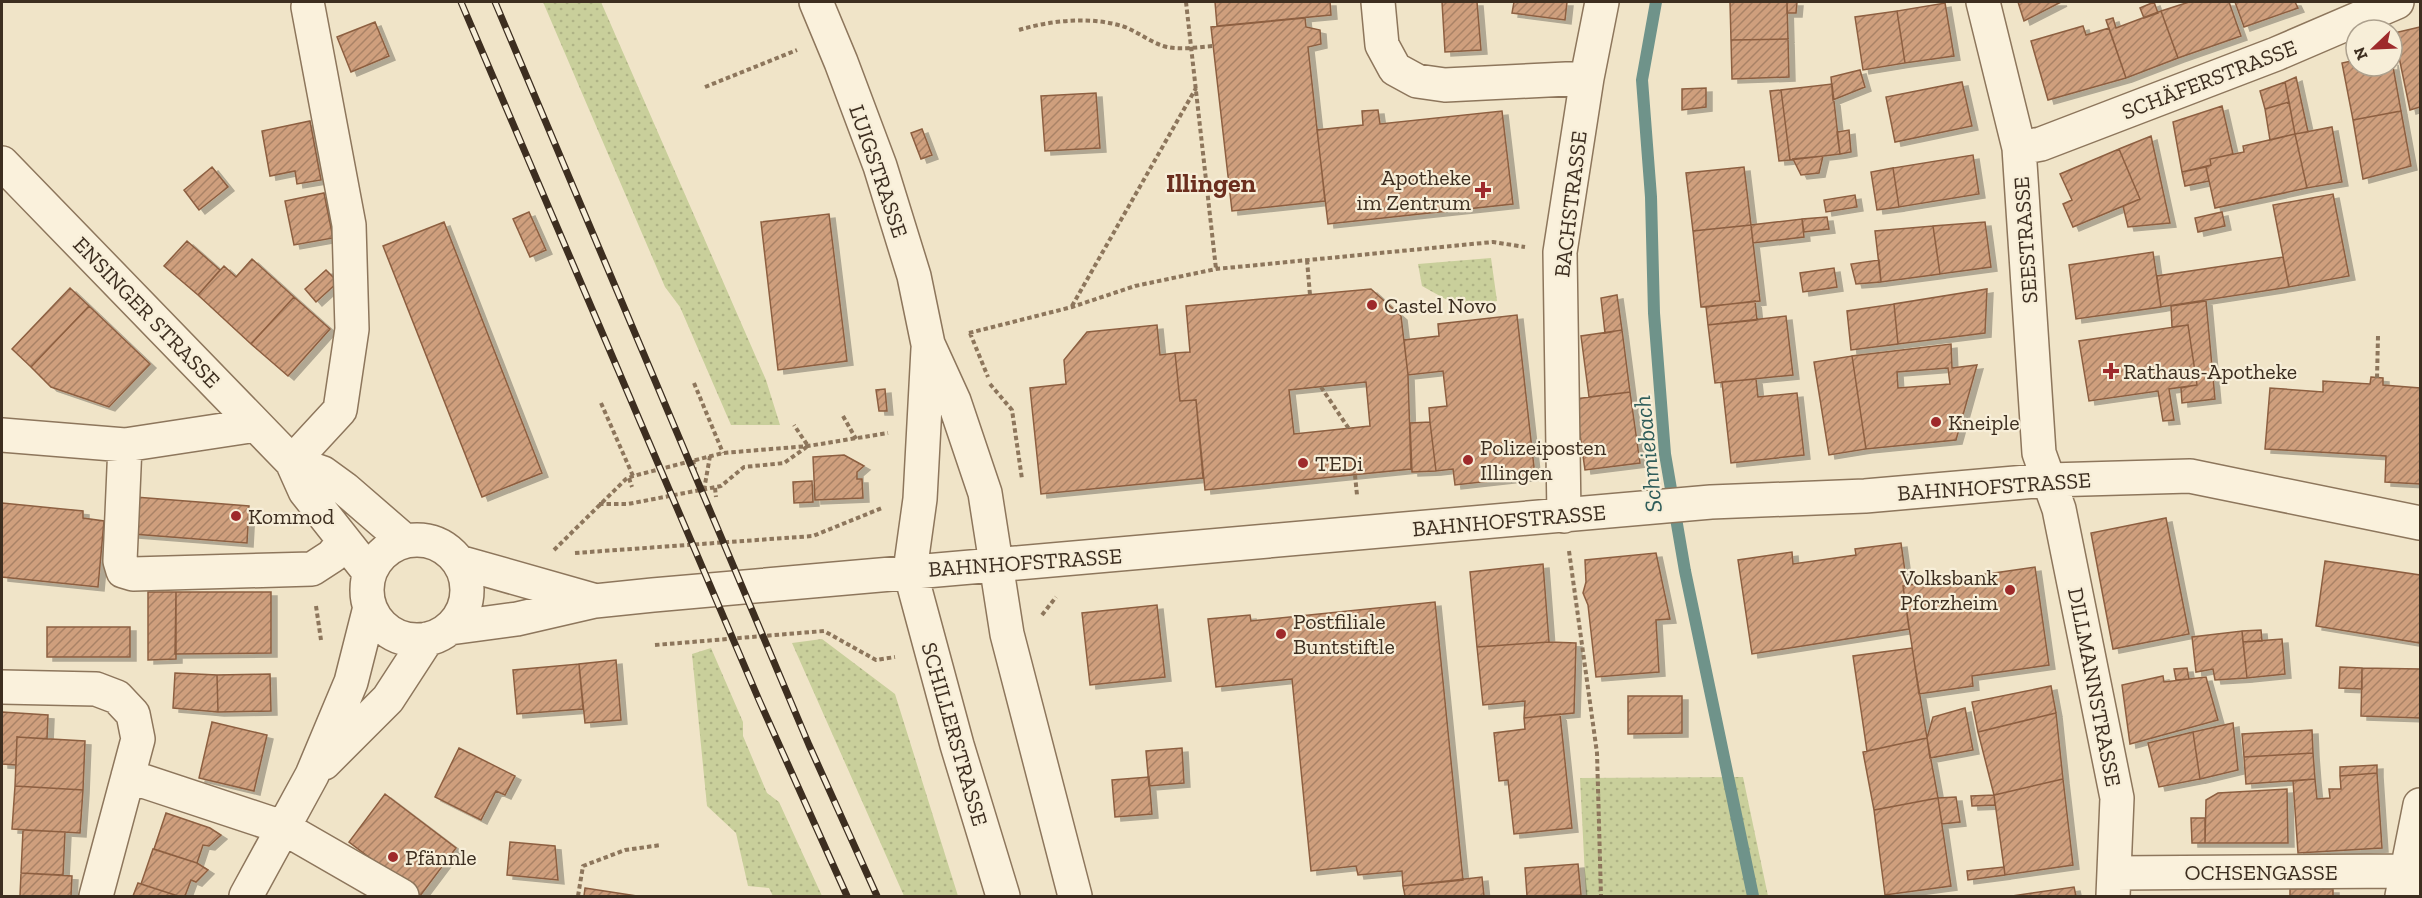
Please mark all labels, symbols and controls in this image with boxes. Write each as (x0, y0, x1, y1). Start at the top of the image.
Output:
north arrow (2344, 18, 2404, 78)
street label: SCHÄFERSTRASSE (2118, 34, 2300, 125)
text: N (2350, 44, 2372, 63)
street label: LUIGSTRASSE (843, 101, 914, 241)
street label: BACHSTRASSE (1548, 129, 1593, 279)
place label: Apotheke im Zentrum (1356, 164, 1471, 216)
district label: Illingen (1166, 167, 1257, 199)
street label: SEESTRASSE (2008, 176, 2043, 304)
marker: Apotheke im Zentrum (1476, 183, 1490, 197)
street label: ENSINGER STRASSE (67, 231, 226, 394)
place label: Castel Novo (1384, 292, 1497, 319)
marker: Castel Novo (1365, 298, 1379, 312)
place label: Rathaus-Apotheke (2123, 358, 2297, 385)
marker: Rathaus-Apotheke (2104, 364, 2118, 378)
water label: Schmiebach (1627, 394, 1668, 514)
place label: Kneiple (1948, 409, 2020, 436)
marker: Kneiple (1929, 415, 1943, 429)
place label: Polizeiposten Illingen (1480, 434, 1607, 486)
place label: TEDi (1315, 450, 1363, 477)
marker: Polizeiposten Illingen (1461, 453, 1475, 467)
marker: TEDi (1296, 456, 1310, 470)
street label: BAHNHOFSTRASSE (1896, 466, 2092, 507)
street label: BAHNHOFSTRASSE (1411, 499, 1607, 542)
place label: Kommod (248, 503, 334, 530)
marker: Kommod (229, 509, 243, 523)
street label: BAHNHOFSTRASSE (927, 542, 1123, 583)
place label: Volksbank Pforzheim (1900, 564, 1999, 616)
marker: Volksbank Pforzheim (2003, 583, 2017, 597)
street label: DILLMANNSTRASSE (2062, 585, 2127, 789)
place label: Postfiliale Buntstiftle (1293, 608, 1395, 660)
marker: Postfiliale Buntstiftle (1274, 627, 1288, 641)
street label: SCHILLERSTRASSE (915, 639, 994, 829)
place label: Pfännle (405, 844, 477, 871)
marker: Pfännle (386, 850, 400, 864)
street label: OCHSENGASSE (2184, 859, 2338, 886)

